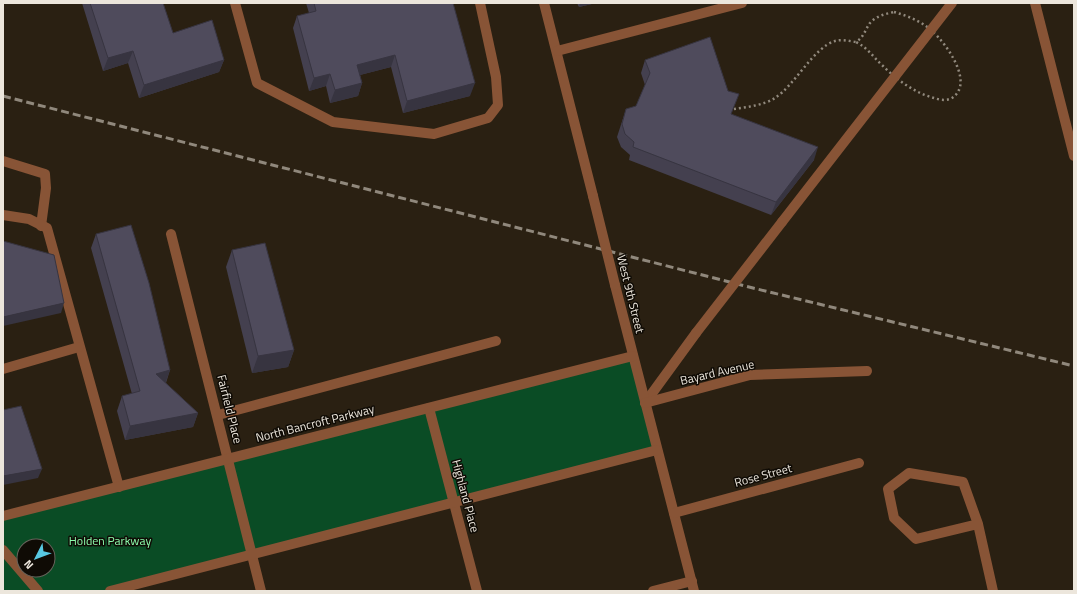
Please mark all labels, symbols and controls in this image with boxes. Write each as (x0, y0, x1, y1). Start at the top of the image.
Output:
street label: West 9th Street (612, 253, 650, 336)
street label: Bayard Avenue (678, 354, 756, 390)
street label: Fairfield Place (212, 373, 248, 445)
street label: North Bancroft Parkway (254, 399, 377, 447)
street label: Highland Place (447, 457, 485, 535)
street label: Rose Street (732, 458, 795, 492)
park label: Holden Parkway (69, 531, 151, 550)
north arrow (16, 538, 56, 578)
text: N (20, 557, 37, 573)

